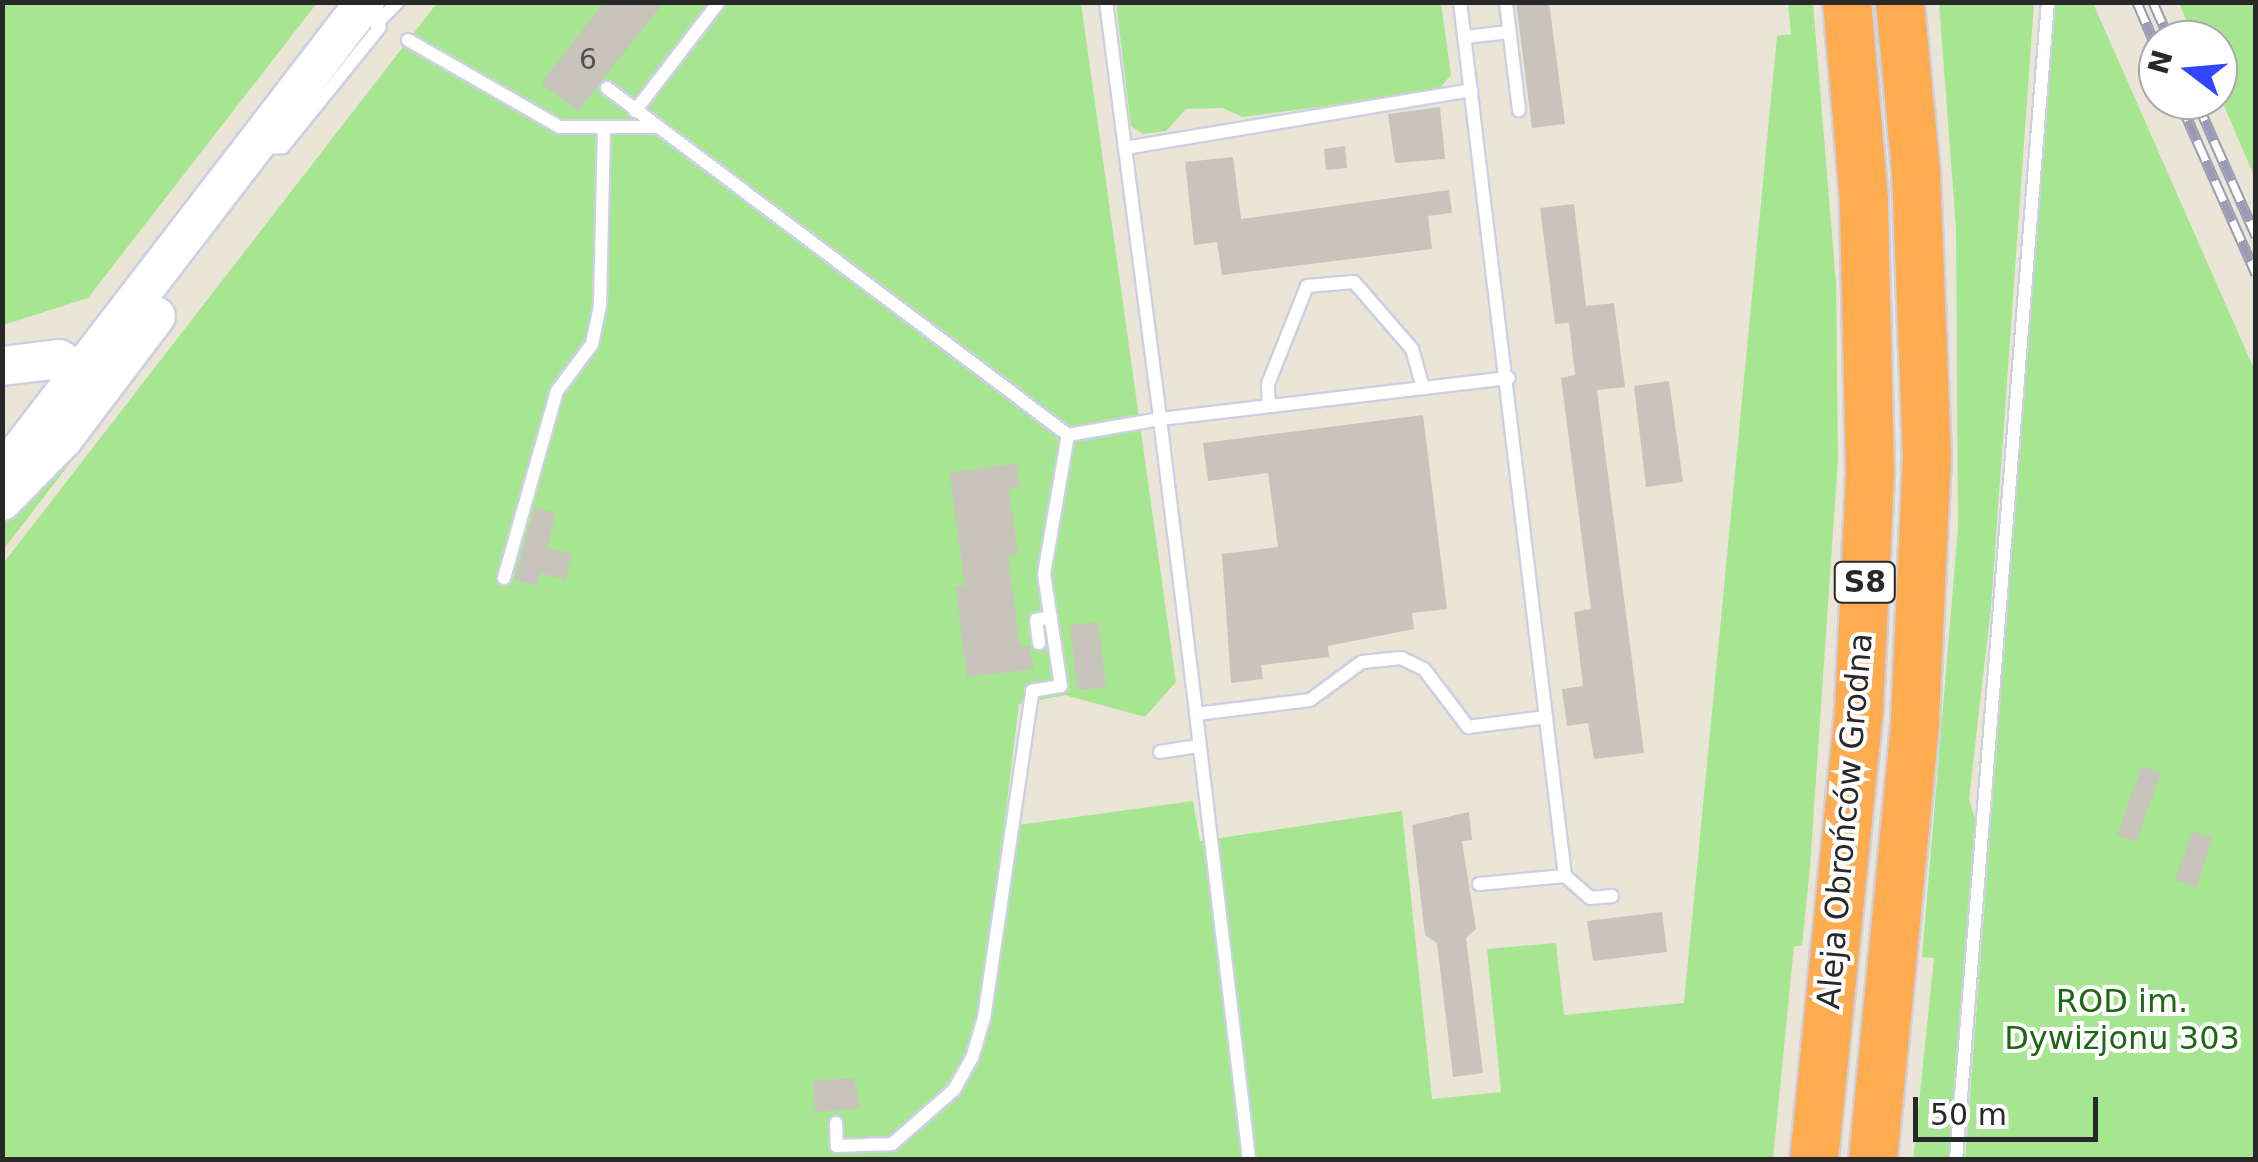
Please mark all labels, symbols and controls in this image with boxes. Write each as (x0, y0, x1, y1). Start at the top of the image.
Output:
north arrow (2138, 20, 2238, 120)
house number: 6 (579, 43, 597, 77)
text: N (2142, 46, 2180, 78)
road number: S8 (1832, 557, 1898, 607)
street label: Aleja Obrońców Grodna (1809, 631, 1881, 1011)
park label: ROD im. Dywizjonu 303 (2004, 983, 2240, 1058)
scale bar (1918, 1077, 2103, 1139)
text: 50 m (1930, 1097, 2007, 1132)

